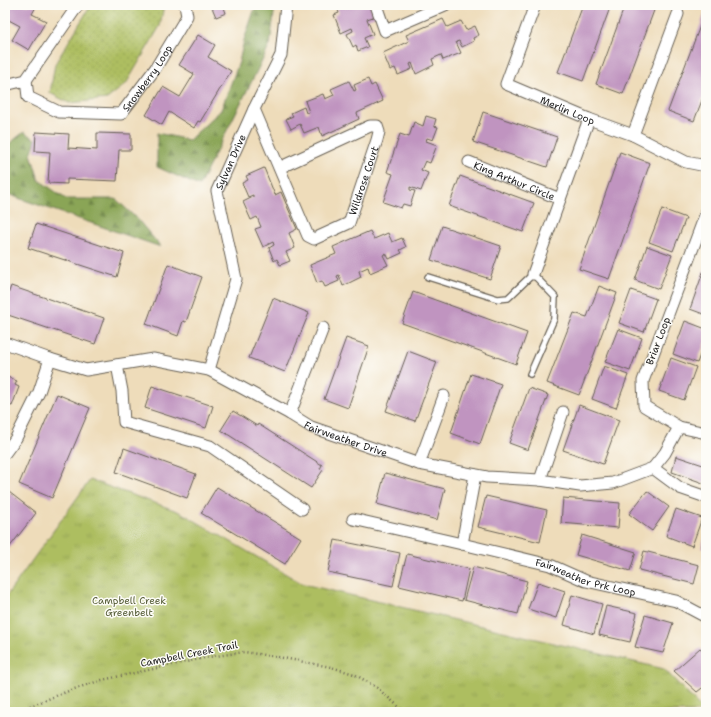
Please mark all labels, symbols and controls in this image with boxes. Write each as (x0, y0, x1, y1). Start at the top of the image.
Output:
street label: Snowberry Loop (119, 42, 175, 114)
street label: Merlin Loop (538, 93, 597, 127)
street label: Sylvan Drive (212, 132, 248, 192)
street label: Wildrose Court (346, 144, 381, 217)
street label: King Arthur Circle (472, 158, 557, 203)
street label: Briar Loop (643, 315, 673, 367)
street label: Fairweather Drive (302, 418, 390, 459)
street label: Fairweather Prk Loop (534, 555, 637, 598)
park label: Campbell Creek Greenbelt (92, 594, 166, 619)
street label: Campbell Creek Trail (139, 638, 239, 670)

